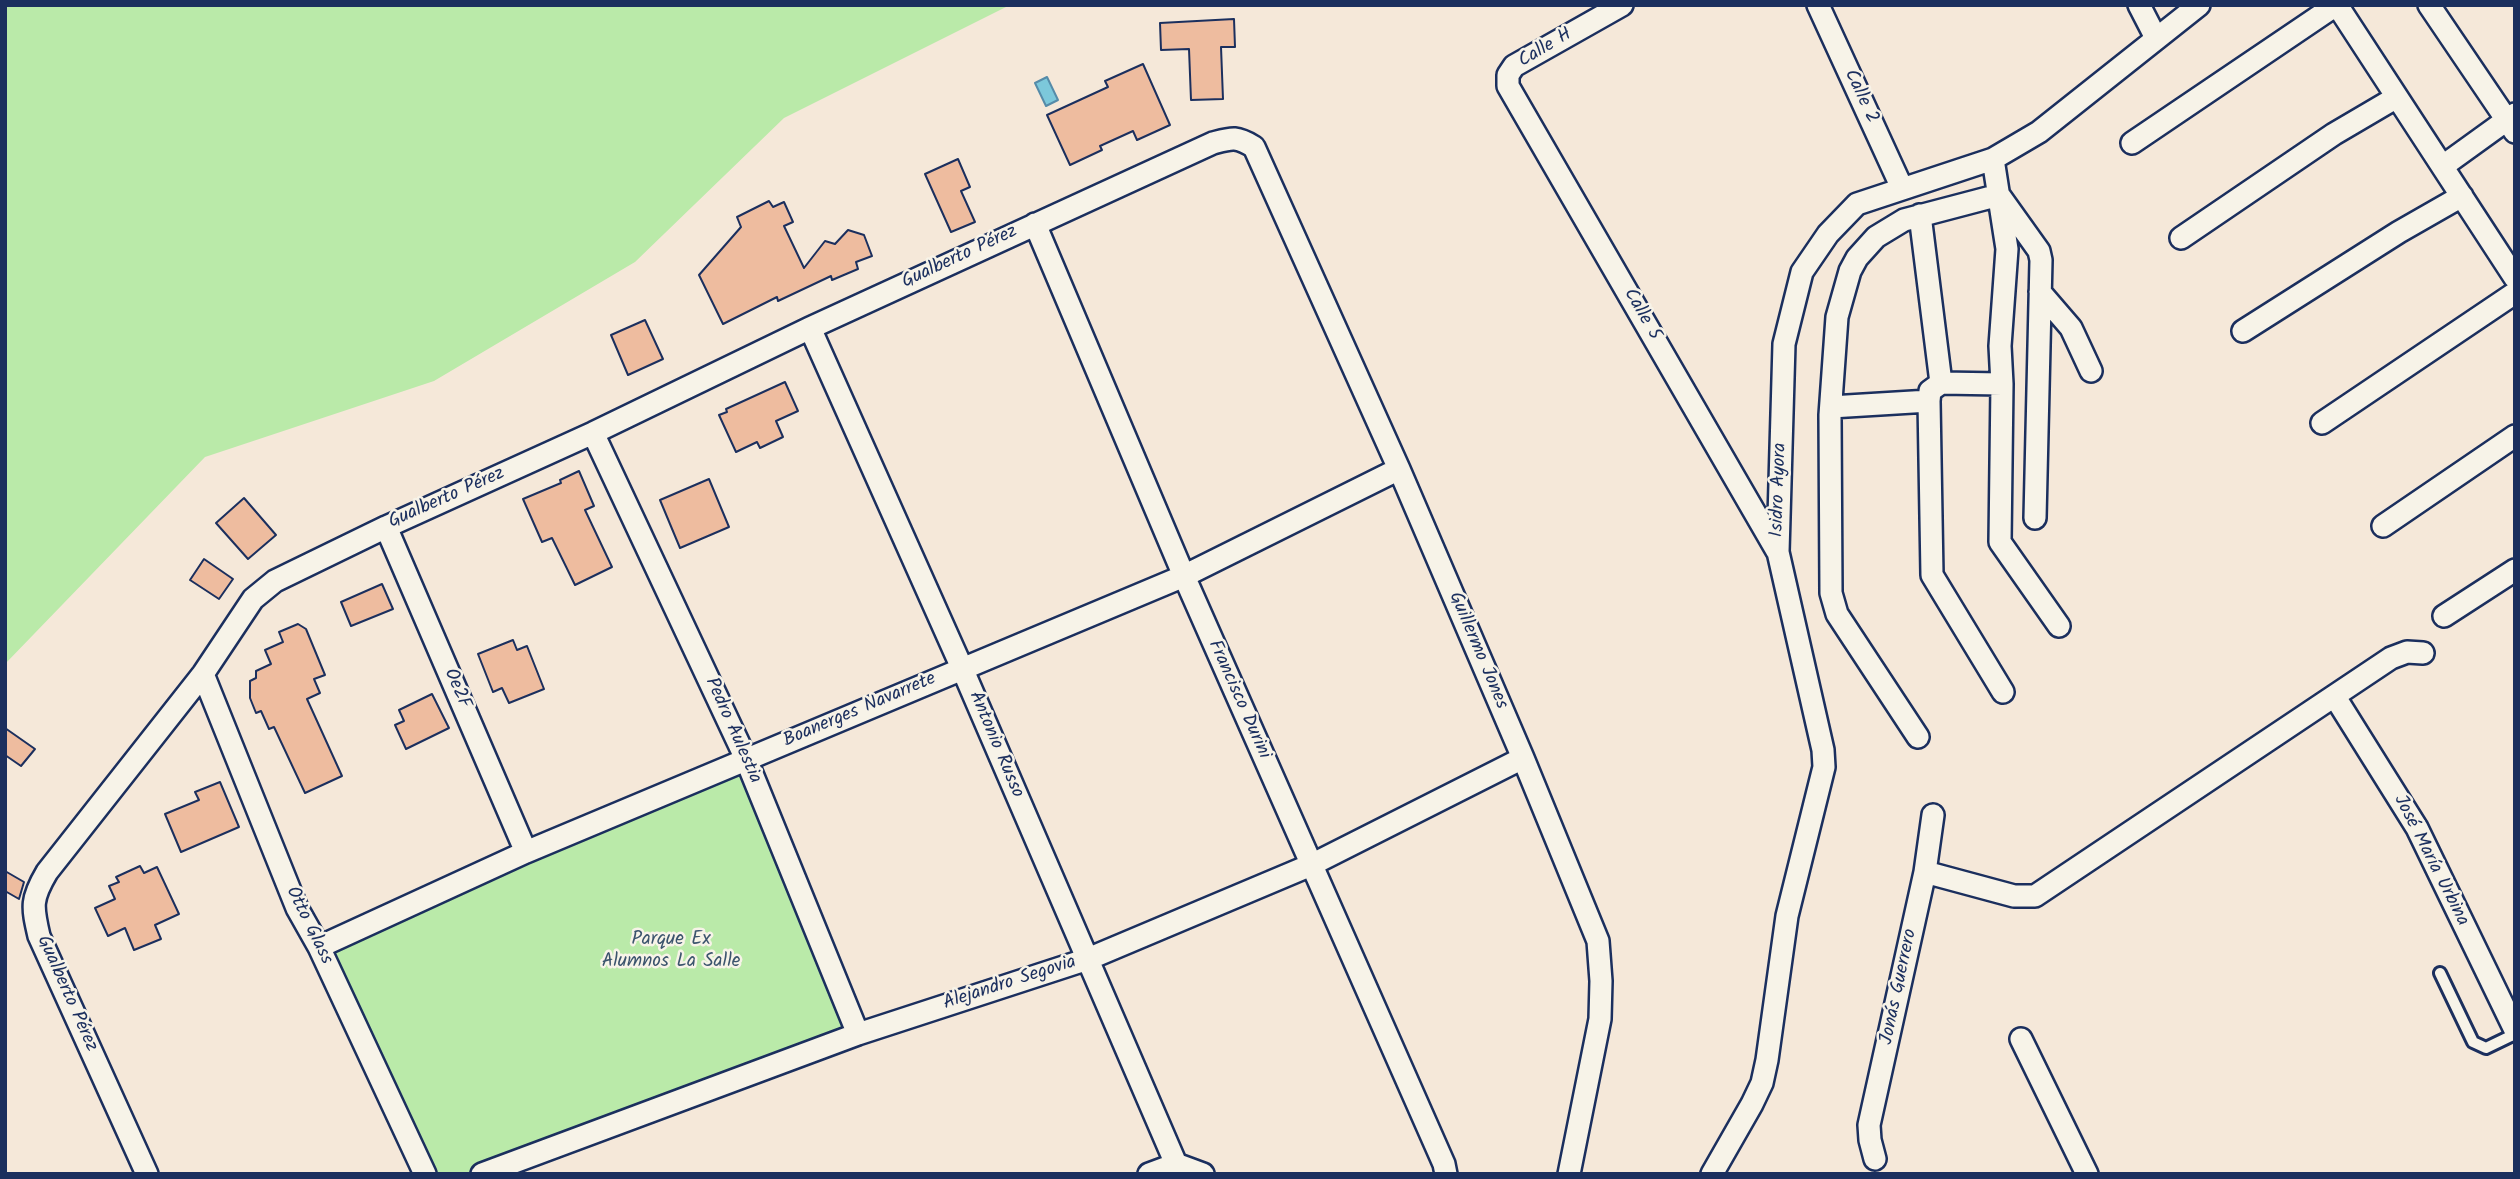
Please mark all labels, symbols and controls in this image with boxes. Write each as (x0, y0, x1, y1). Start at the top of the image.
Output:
street label: Calle H (1515, 24, 1577, 74)
street label: Calle 2 (1838, 66, 1882, 128)
street label: Gualberto Pérez (899, 221, 1021, 295)
street label: Calle 5 (1617, 285, 1665, 345)
street label: Isidro Ayora (1767, 442, 1793, 538)
street label: Gualberto Pérez (385, 463, 509, 535)
street label: Guillermo Jones (1442, 589, 1512, 713)
street label: Francisco Durini (1202, 637, 1274, 763)
street label: Oe2F (437, 666, 475, 712)
street label: Boanerges Navarrete (780, 669, 940, 753)
street label: Pedro Aulestia (698, 674, 766, 788)
street label: Antonio Russo (962, 688, 1028, 802)
street label: José María Urbina (2387, 792, 2473, 930)
street label: Otto Glass (279, 883, 337, 969)
street label: Jonás Guerrero (1877, 927, 1923, 1047)
park label: Parque Ex Alumnos La Salle (602, 930, 740, 974)
street label: Gualberto Pérez (30, 932, 102, 1056)
street label: Alejandro Segovia (941, 952, 1079, 1016)

